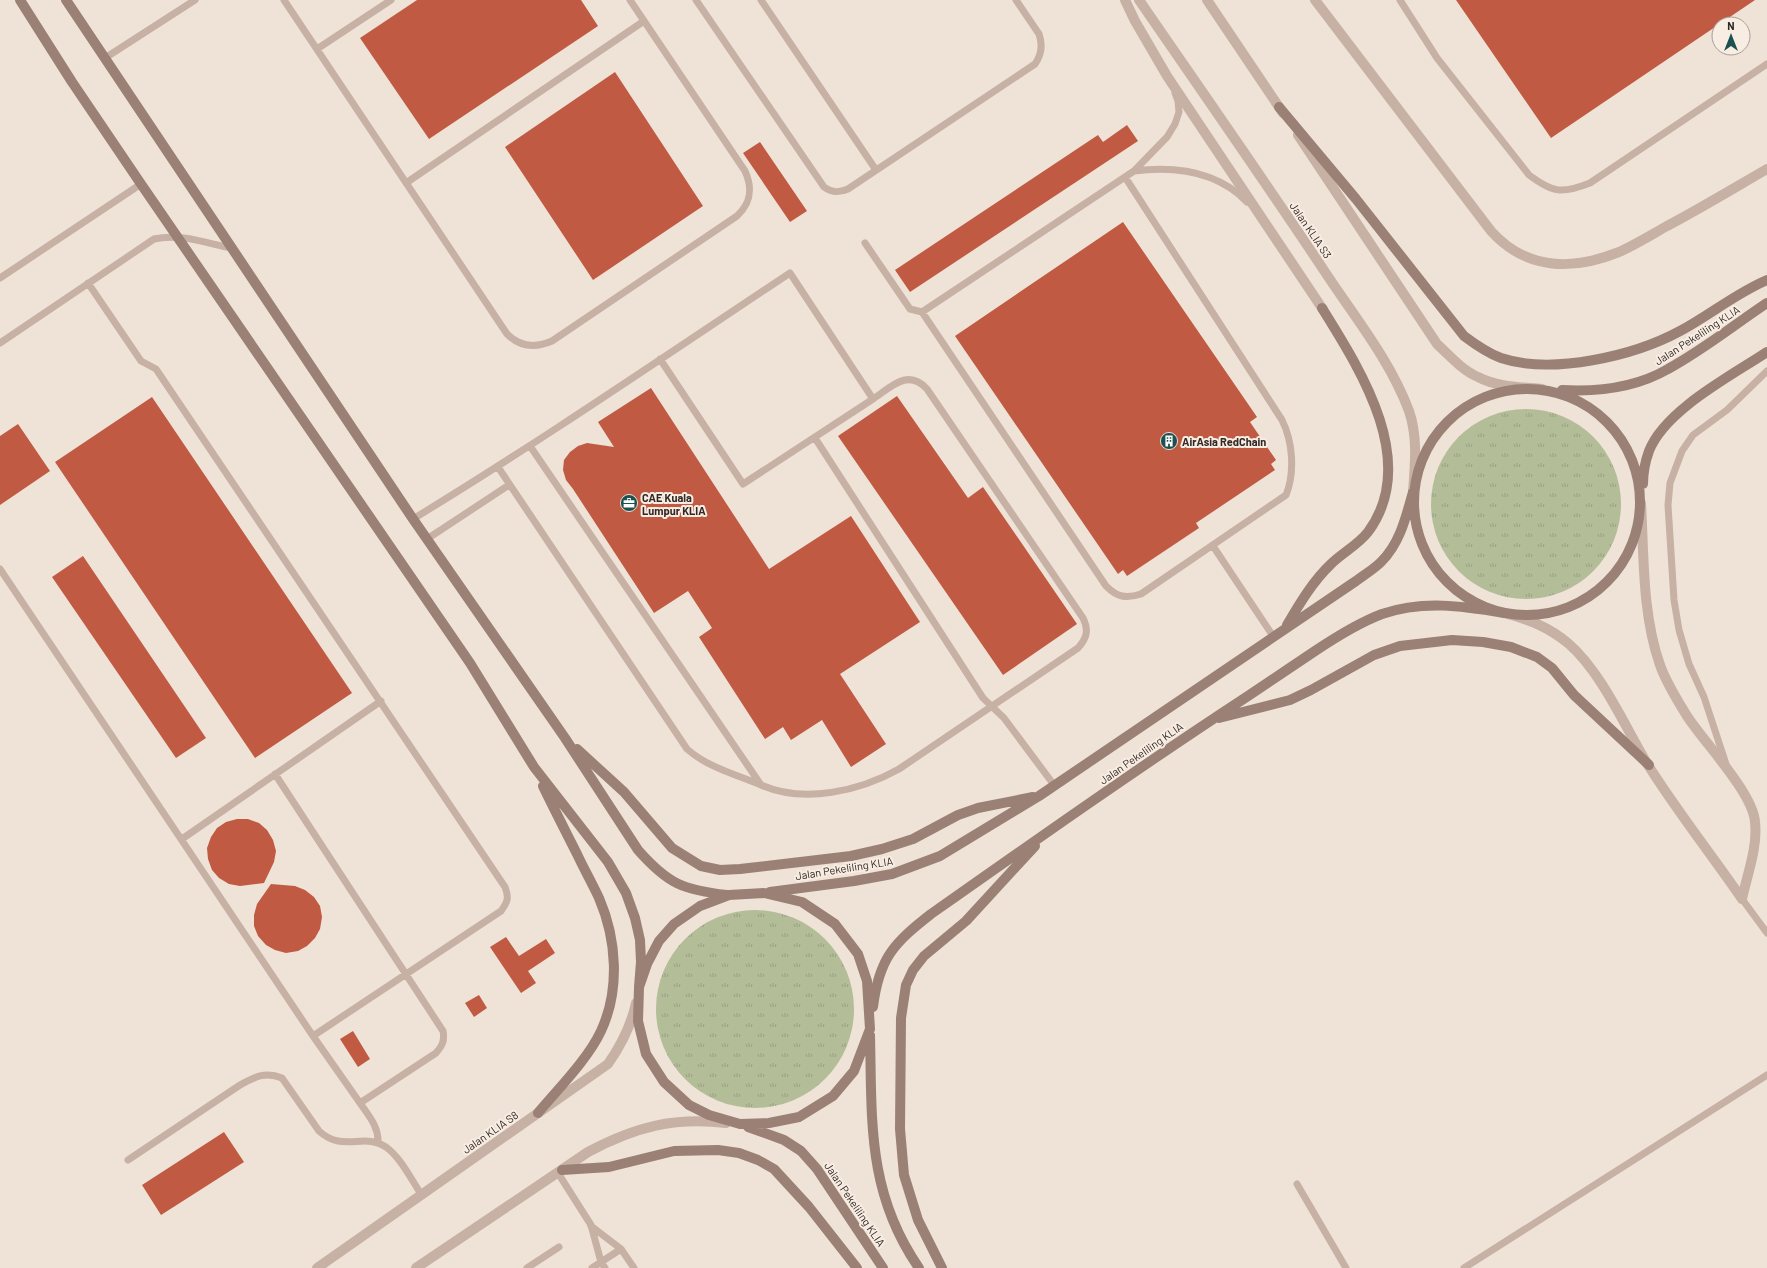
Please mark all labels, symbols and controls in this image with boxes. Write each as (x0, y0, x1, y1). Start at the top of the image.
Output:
north arrow (1711, 16, 1751, 56)
text: N (1727, 19, 1735, 32)
street label: Jalan KLIA S3 (1287, 199, 1335, 261)
street label: Jalan Pekeliling KLIA (1652, 302, 1742, 367)
building icon: AirAsia RedChain (1159, 431, 1179, 451)
place label: AirAsia RedChain (1182, 435, 1266, 448)
place label: CAE Kuala Lumpur KLIA (642, 491, 706, 517)
office icon: CAE Kuala Lumpur KLIA (619, 493, 639, 513)
street label: Jalan Pekeliling KLIA (1097, 719, 1185, 787)
street label: Jalan Pekeliling KLIA (794, 854, 894, 882)
street label: Jalan KLIA S8 (460, 1108, 521, 1156)
street label: Jalan Pekeliling KLIA (822, 1159, 888, 1249)

